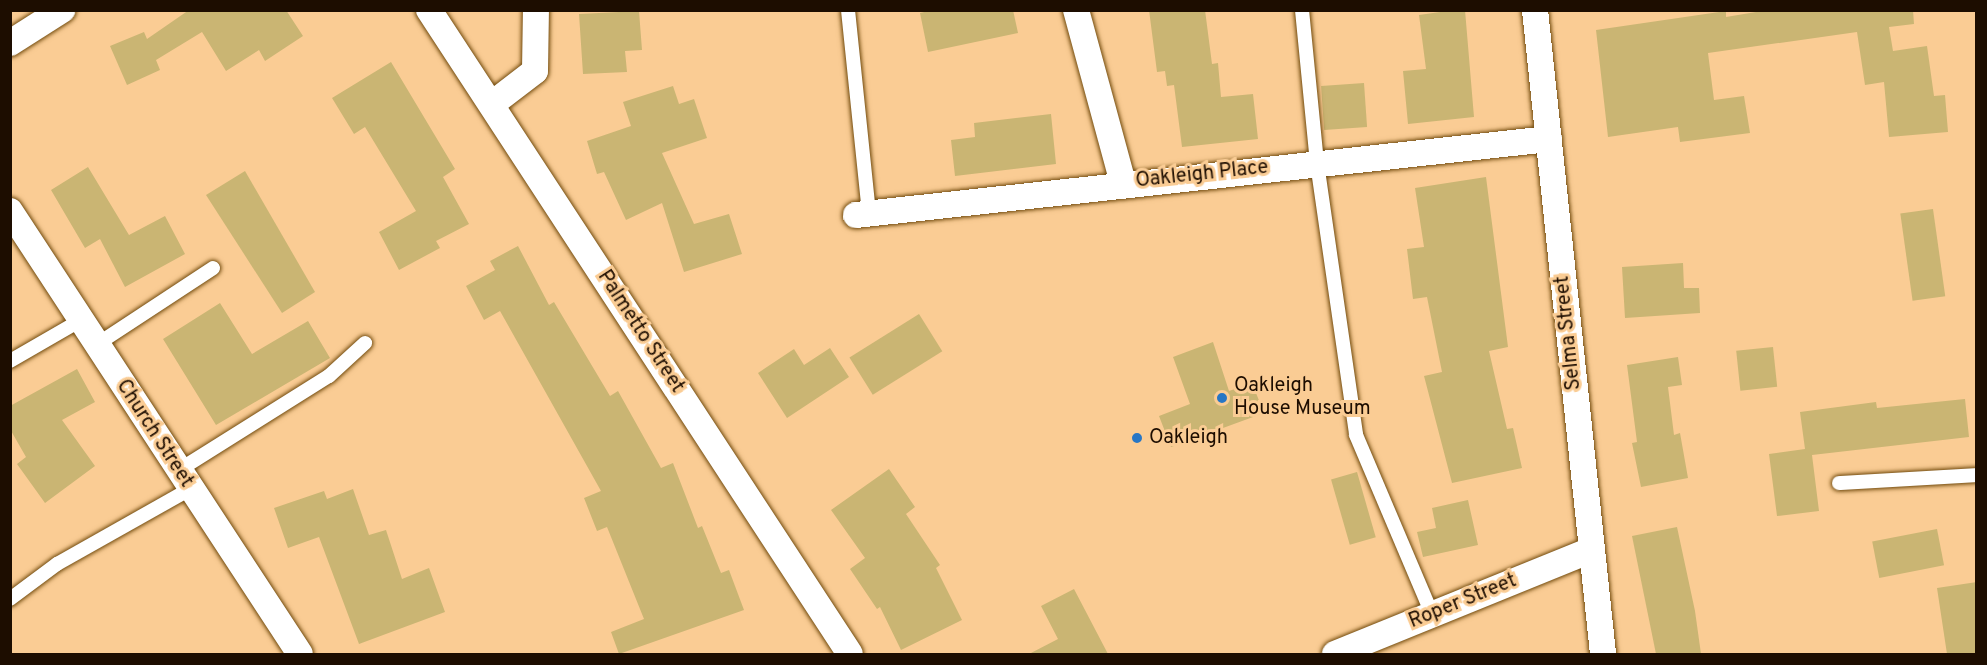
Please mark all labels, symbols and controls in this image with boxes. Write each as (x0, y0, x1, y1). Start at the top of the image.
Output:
street label: Oakleigh Place (1134, 156, 1270, 194)
street label: Palmetto Street (591, 266, 689, 398)
street label: Selma Street (1551, 275, 1587, 391)
place label: Oakleigh House Museum (1234, 374, 1371, 421)
street label: Church Street (110, 376, 198, 492)
marker: Oakleigh House Museum (1215, 391, 1229, 405)
place label: Oakleigh (1149, 426, 1228, 450)
marker: Oakleigh (1130, 431, 1144, 445)
street label: Roper Street (1406, 570, 1520, 634)

